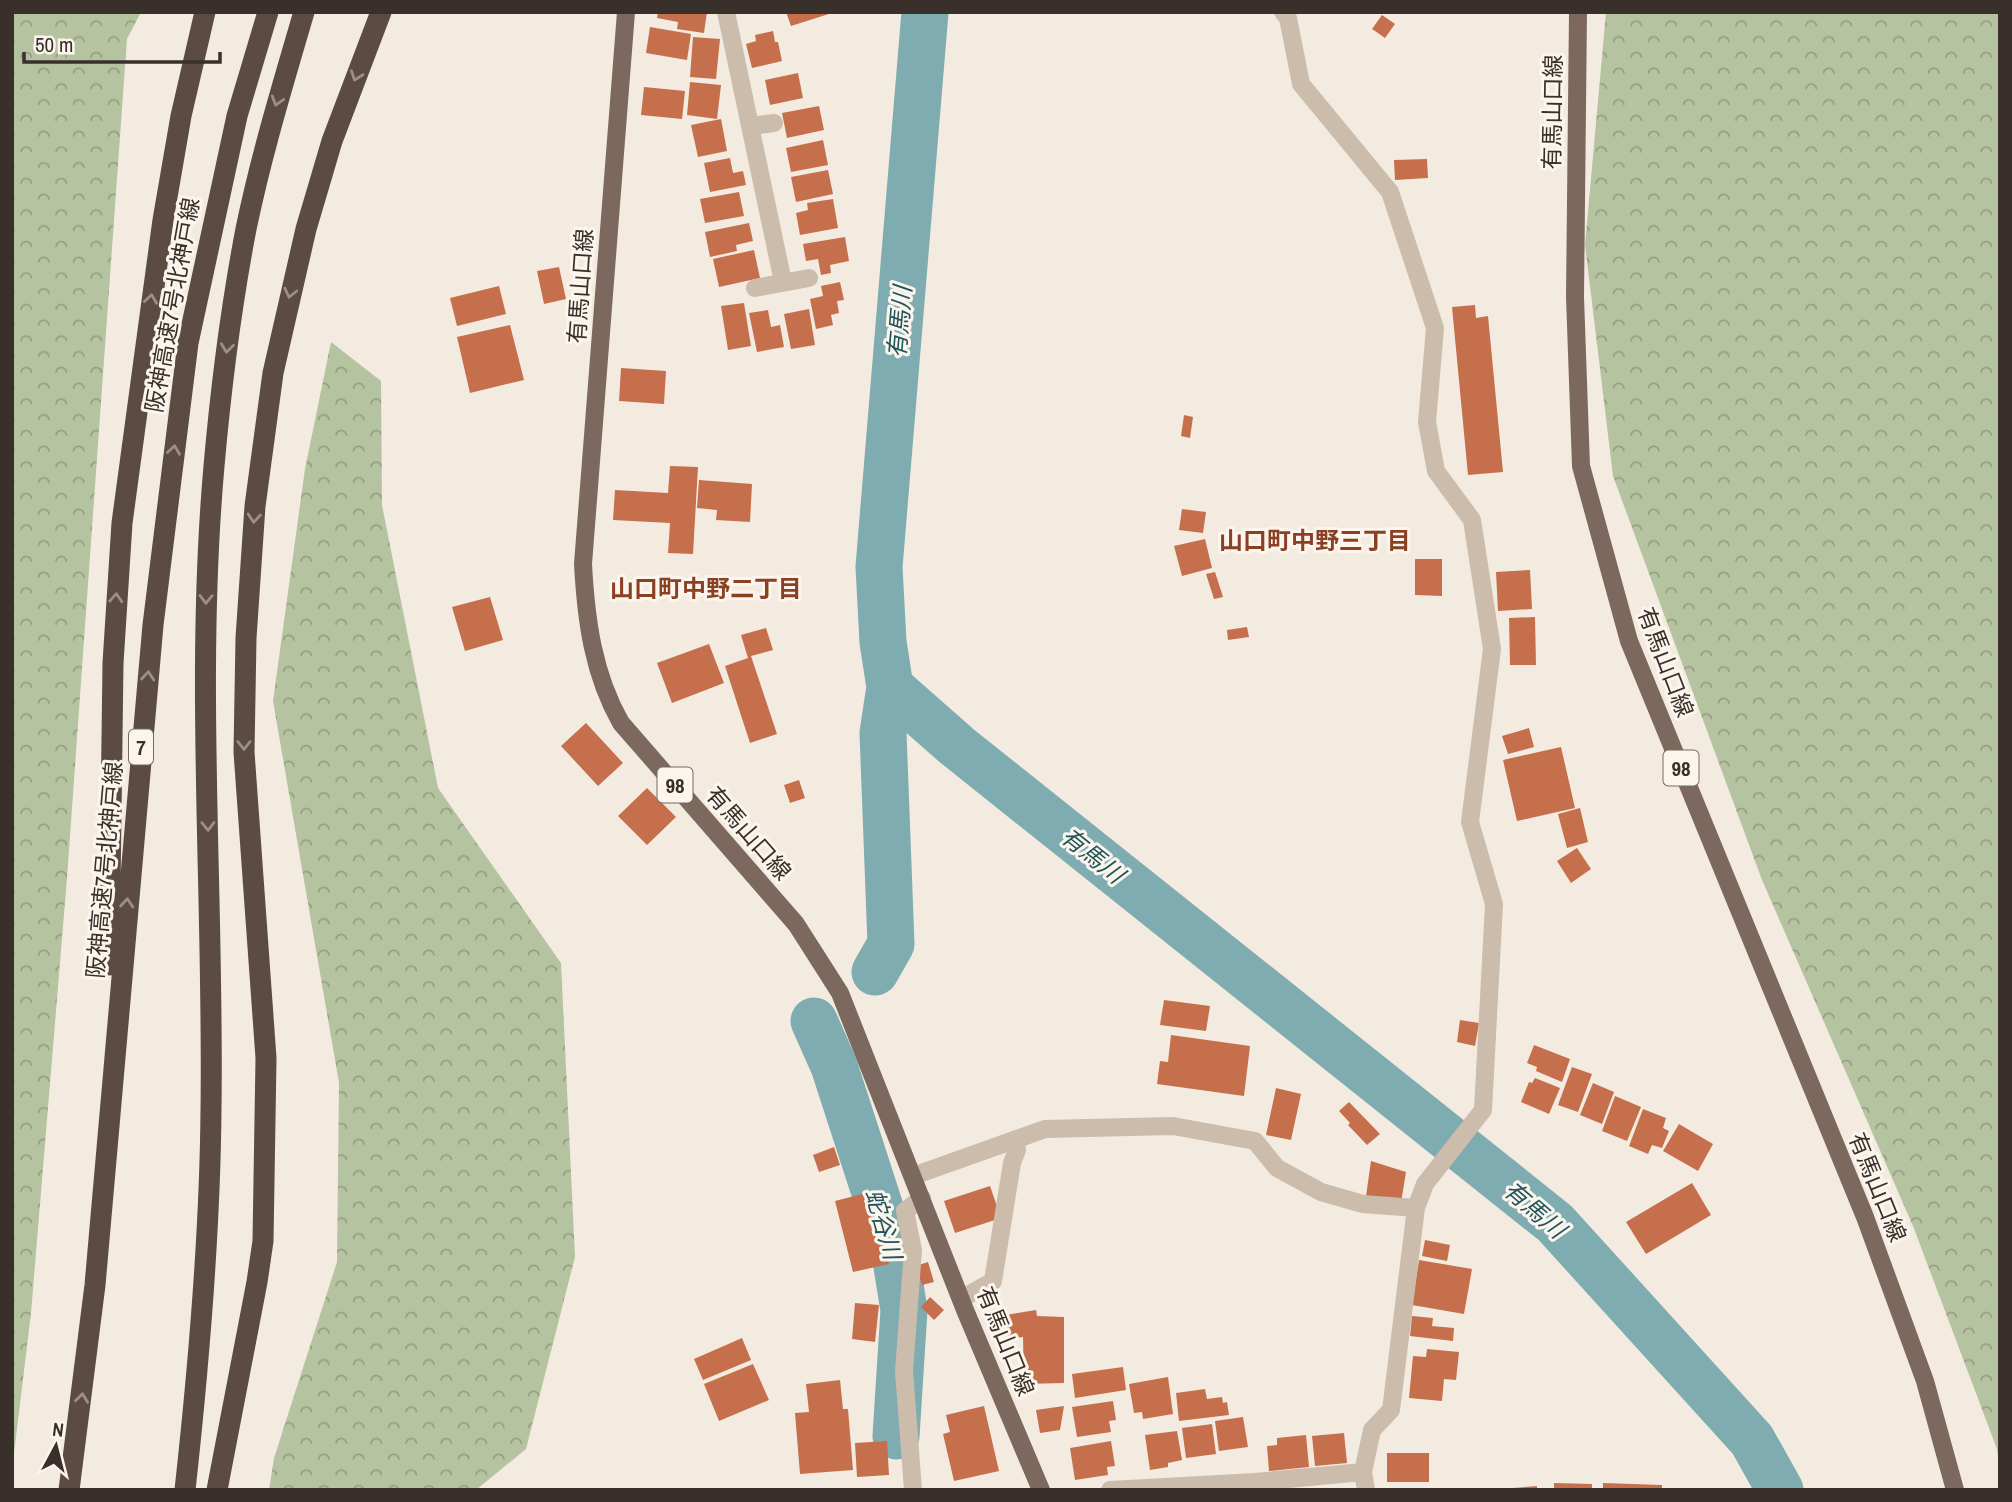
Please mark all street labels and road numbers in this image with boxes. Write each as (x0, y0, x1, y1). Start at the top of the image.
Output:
street label: 有馬山口線 (1535, 54, 1569, 170)
street label: 阪神高速7号北神戸線 (138, 195, 206, 415)
street label: 有馬山口線 (561, 228, 599, 344)
street label: 有馬山口線 (1631, 603, 1701, 721)
road number: 7 (129, 730, 153, 764)
road number: 98 (1664, 750, 1698, 786)
street label: 阪神高速7号北神戸線 (79, 760, 129, 980)
road number: 98 (658, 768, 692, 802)
street label: 有馬山口線 (700, 779, 798, 887)
street label: 有馬山口線 (1842, 1128, 1914, 1246)
street label: 有馬山口線 (970, 1282, 1042, 1400)

